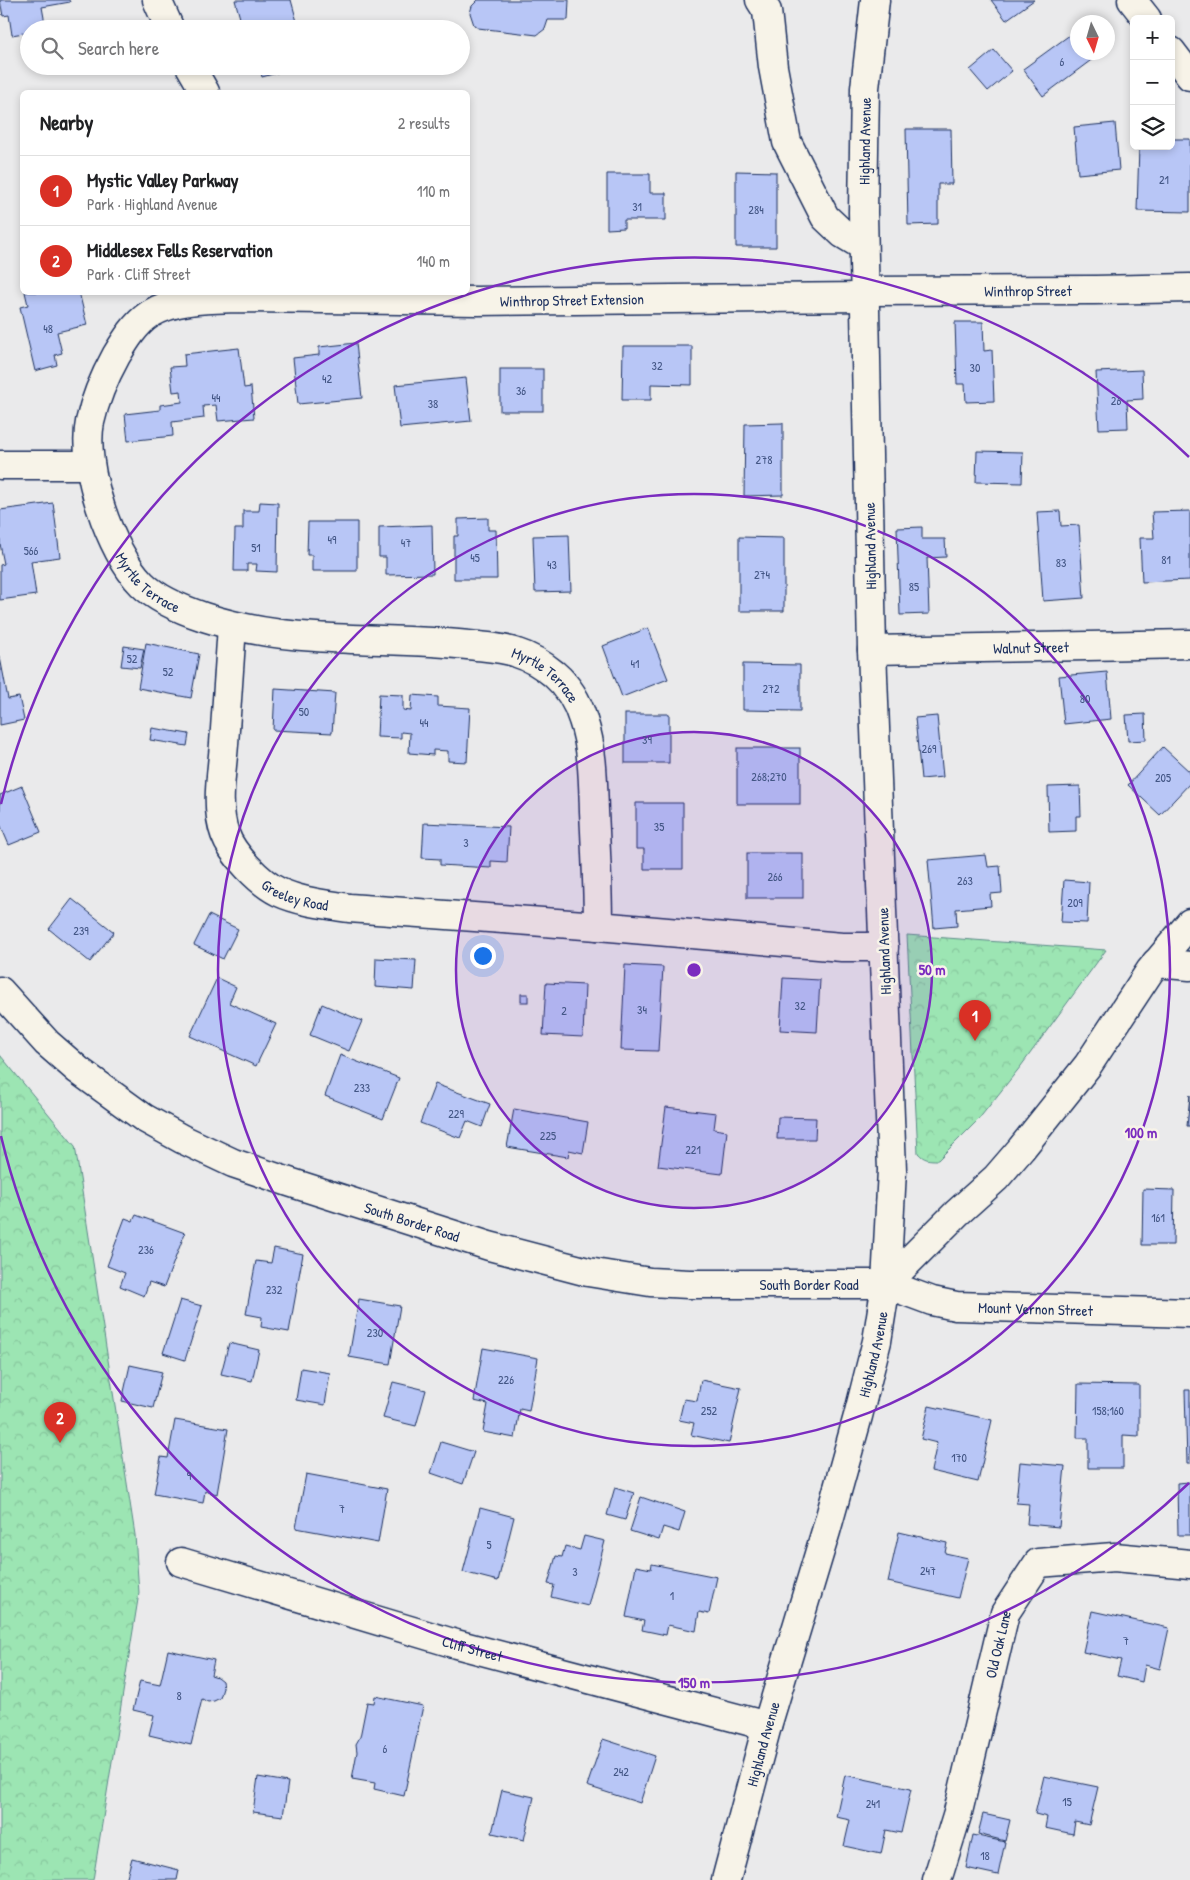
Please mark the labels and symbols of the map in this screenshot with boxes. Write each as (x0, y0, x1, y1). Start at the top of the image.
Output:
north arrow (1070, 15, 1115, 60)
house number: 6 (1060, 53, 1065, 70)
street label: Highland Avenue (853, 97, 875, 185)
house number: 21 (1159, 171, 1169, 188)
house number: 31 (632, 198, 642, 215)
house number: 284 (748, 201, 764, 218)
street label: Winthrop Street (984, 280, 1073, 301)
street label: Winthrop Street Extension (500, 288, 644, 312)
house number: 48 (43, 320, 53, 337)
house number: 32 (652, 357, 663, 374)
house number: 30 (970, 359, 980, 376)
house number: 42 (322, 370, 332, 387)
house number: 36 (516, 382, 526, 399)
house number: 44 (211, 389, 221, 406)
house number: 26 (1111, 392, 1121, 409)
house number: 38 (428, 395, 438, 412)
house number: 278 (756, 451, 772, 468)
street label: Highland Avenue (859, 502, 881, 590)
house number: 49 (328, 531, 337, 548)
house number: 47 (401, 534, 411, 551)
house number: 51 (251, 539, 261, 556)
house number: 566 (24, 542, 39, 559)
street label: Myrtle Terrace (111, 548, 184, 617)
house number: 45 (470, 549, 480, 566)
house number: 81 (1161, 551, 1171, 568)
house number: 83 (1056, 554, 1066, 571)
house number: 43 (547, 556, 557, 573)
house number: 274 (754, 566, 771, 583)
house number: 85 (909, 578, 919, 595)
street label: Walnut Street (993, 636, 1070, 658)
street label: Myrtle Terrace (509, 642, 584, 706)
house number: 52 (127, 650, 138, 667)
house number: 41 (631, 655, 639, 672)
house number: 52 (163, 663, 174, 680)
house number: 272 (762, 680, 780, 697)
house number: 80 (1080, 690, 1090, 707)
house number: 50 (299, 703, 309, 720)
house number: 44 (419, 714, 429, 731)
house number: 39 (642, 731, 652, 748)
house number: 269 (922, 740, 937, 757)
house number: 268;270 (751, 768, 787, 785)
house number: 205 (1155, 769, 1171, 786)
house number: 35 (654, 818, 664, 835)
house number: 3 (463, 834, 469, 851)
house number: 266 (767, 868, 783, 885)
house number: 263 (957, 872, 973, 889)
street label: Greeley Road (257, 874, 330, 915)
house number: 209 (1067, 894, 1083, 911)
street label: Highland Avenue (872, 907, 896, 995)
house number: 239 (73, 922, 89, 939)
your location (470, 943, 496, 969)
text: 50 m (919, 959, 945, 980)
centre of rings (685, 961, 703, 979)
house number: 32 (795, 997, 806, 1014)
pin: 1 (959, 1000, 991, 1041)
house number: 34 (637, 1001, 647, 1018)
house number: 2 (561, 1002, 567, 1019)
house number: 233 (354, 1079, 370, 1096)
house number: 229 (448, 1105, 464, 1122)
text: 100 m (1125, 1122, 1157, 1143)
house number: 225 (540, 1127, 556, 1144)
house number: 221 (685, 1141, 701, 1158)
street label: South Border Road (362, 1196, 463, 1247)
house number: 161 (1151, 1209, 1165, 1226)
house number: 236 (138, 1241, 154, 1258)
street label: South Border Road (760, 1274, 859, 1295)
house number: 232 (266, 1281, 283, 1298)
street label: Mount Vernon Street (978, 1296, 1094, 1321)
street label: Highland Avenue (853, 1310, 892, 1399)
house number: 230 (367, 1324, 383, 1341)
house number: 226 (498, 1371, 514, 1388)
pin: 2 (44, 1402, 76, 1443)
house number: 252 (701, 1402, 718, 1419)
house number: 158;160 (1092, 1402, 1124, 1419)
house number: 170 (951, 1449, 967, 1466)
house number: 9 (187, 1467, 192, 1484)
house number: 7 (339, 1500, 345, 1517)
house number: 5 (486, 1536, 492, 1553)
house number: 247 (920, 1562, 936, 1579)
house number: 3 (572, 1563, 578, 1580)
house number: 1 (670, 1587, 674, 1604)
street label: Old Oak Lane (979, 1604, 1016, 1680)
street label: Cliff Street (440, 1630, 506, 1667)
house number: 7 (1123, 1632, 1129, 1649)
text: 150 m (678, 1672, 710, 1693)
house number: 8 (176, 1687, 182, 1704)
street label: Highland Avenue (741, 1699, 784, 1789)
house number: 6 (383, 1740, 388, 1757)
house number: 242 (613, 1763, 629, 1780)
house number: 15 (1062, 1793, 1072, 1810)
house number: 241 (866, 1795, 880, 1812)
house number: 18 (980, 1847, 990, 1864)

